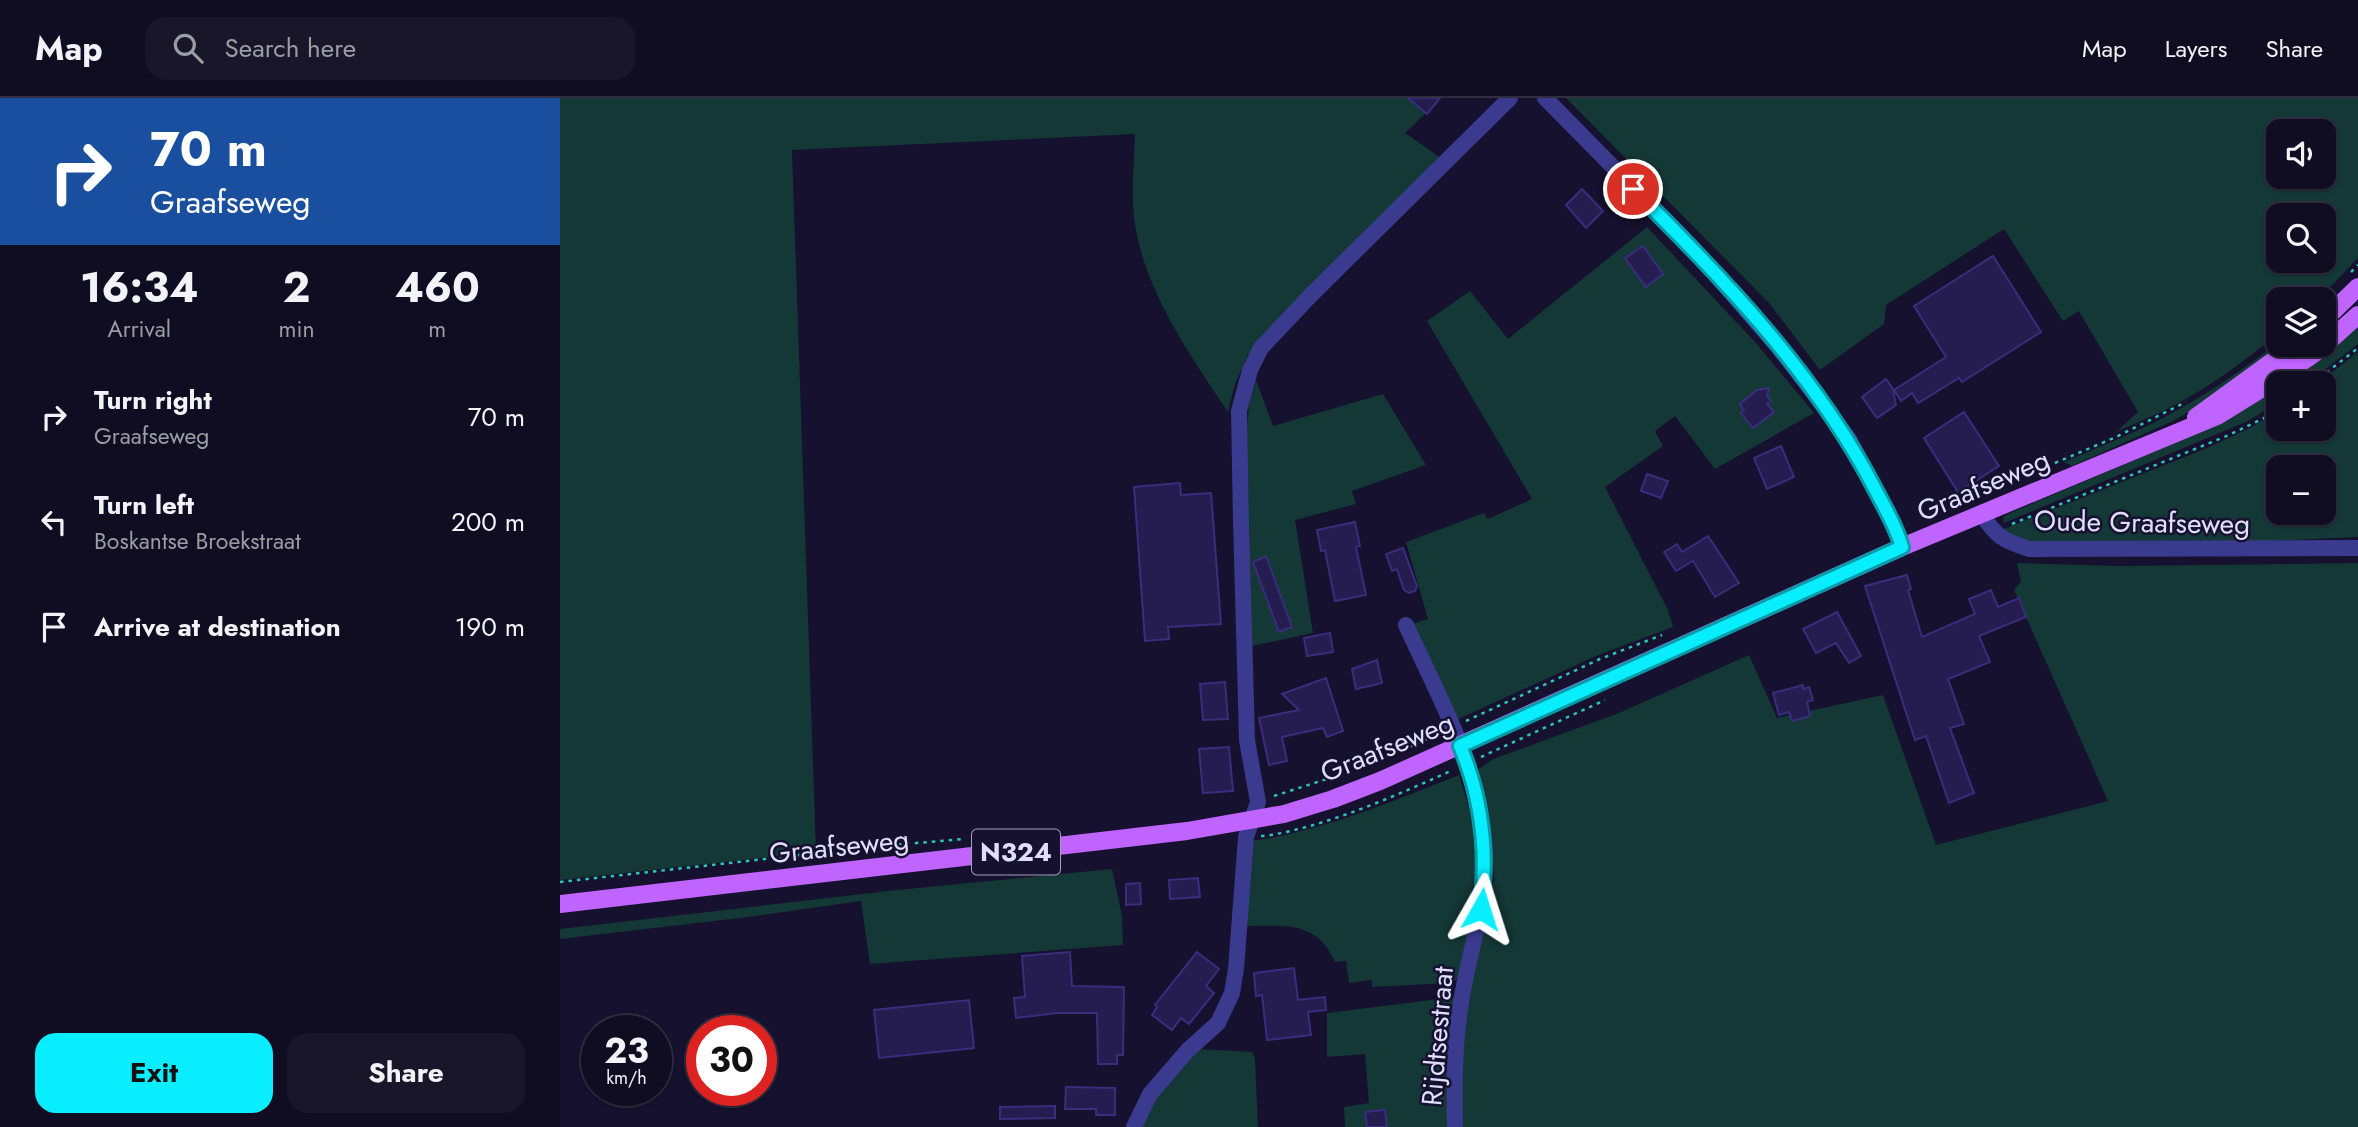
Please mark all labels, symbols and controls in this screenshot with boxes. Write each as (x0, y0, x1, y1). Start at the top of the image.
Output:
search box (145, 17, 635, 80)
text: Map (35, 25, 103, 72)
icon: search (169, 29, 207, 67)
text: Search here (225, 29, 356, 67)
text: Map (2082, 31, 2127, 66)
text: Layers (2165, 31, 2227, 66)
text: Share (2265, 31, 2323, 66)
text: 70 m (150, 114, 267, 184)
map controls (2266, 119, 2336, 525)
button: sound (2266, 119, 2336, 189)
icon: right (35, 126, 126, 217)
pin (1603, 159, 1663, 219)
icon: arrive (1614, 170, 1652, 208)
text: Graafseweg (150, 179, 311, 225)
button: search (2266, 203, 2336, 273)
text: 16:34 (80, 257, 199, 318)
text: 2 (283, 257, 310, 318)
text: 460 (395, 257, 480, 318)
button: layers (2266, 287, 2336, 357)
text: Arrival (108, 312, 171, 346)
text: min (279, 312, 315, 346)
text: m (428, 312, 446, 346)
button: + (2266, 371, 2336, 441)
text: Turn right (94, 381, 212, 419)
icon: right (35, 398, 73, 436)
text: 70 m (468, 398, 525, 436)
text: Graafseweg (94, 419, 209, 453)
street label: Graafseweg (1910, 439, 2056, 532)
button: − (2266, 455, 2336, 525)
text: Turn left (94, 486, 194, 524)
street label: Oude Graafseweg (2034, 500, 2250, 545)
icon: left (35, 503, 73, 541)
text: 200 m (451, 503, 525, 541)
text: Boskantse Broekstraat (94, 524, 301, 558)
icon: arrive (35, 608, 73, 646)
text: Arrive at destination (94, 608, 341, 646)
text: 190 m (455, 608, 525, 646)
street label: Graafseweg (1314, 702, 1460, 793)
street label: Graafseweg (767, 819, 911, 874)
road number: N324 (972, 830, 1060, 874)
position arrow (1444, 872, 1518, 946)
street label: Rijdtsestraat (1411, 964, 1464, 1107)
speed limit sign: 30 (686, 1015, 777, 1106)
text: 23 (604, 1026, 649, 1076)
button: Exit (35, 1033, 273, 1113)
button: Share (287, 1033, 525, 1113)
text: km/h (606, 1065, 647, 1091)

